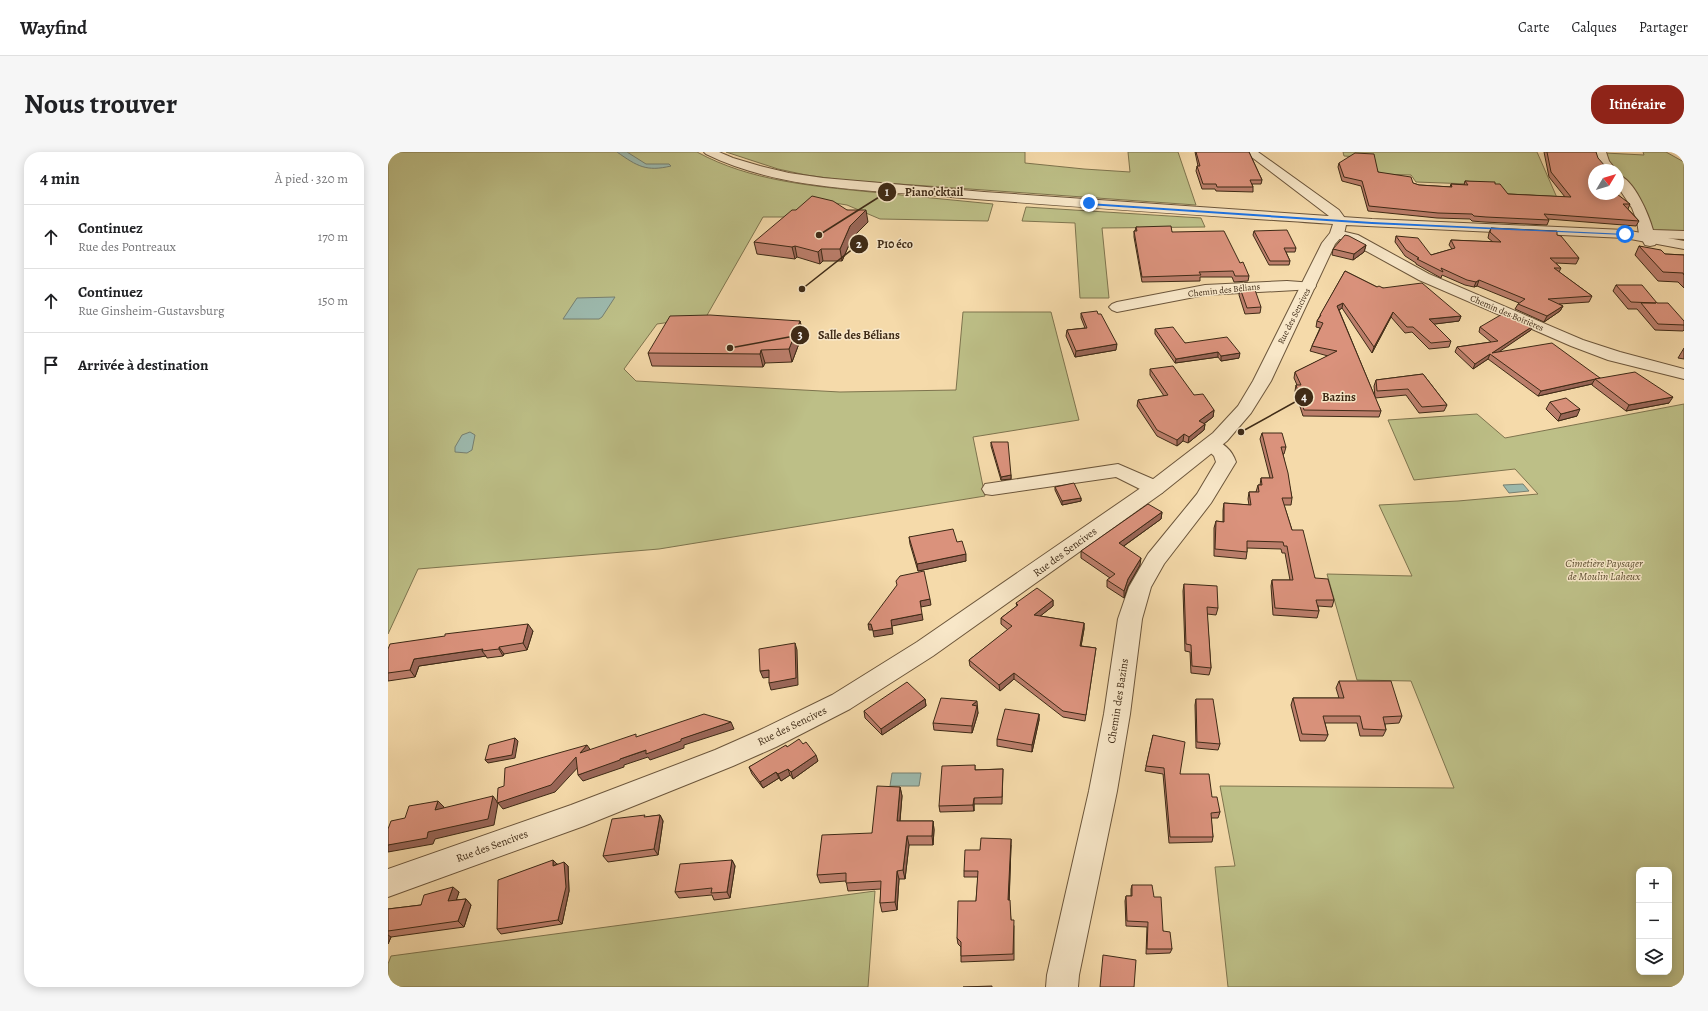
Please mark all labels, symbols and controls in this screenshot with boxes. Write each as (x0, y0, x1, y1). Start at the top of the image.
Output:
text: Wayfind (20, 15, 87, 41)
text: Carte (1518, 18, 1549, 37)
text: Calques (1571, 18, 1617, 37)
text: Partager (1639, 18, 1688, 37)
text: Nous trouver (24, 85, 177, 123)
button: Itinéraire (1591, 85, 1684, 124)
north arrow (1588, 164, 1624, 200)
text: 4 min (40, 167, 80, 190)
text: À pied · 320 m (275, 170, 348, 187)
callout: Piano'cktail (877, 180, 971, 204)
text: 1 (885, 184, 890, 200)
text: Piano'cktail (905, 184, 964, 200)
route end (1080, 194, 1098, 212)
text: Continuez (78, 218, 143, 238)
route start (1616, 225, 1634, 243)
icon: ahead (40, 226, 62, 248)
text: 170 m (318, 228, 348, 245)
callout: P10 éco (849, 232, 921, 256)
text: 2 (856, 236, 862, 252)
text: P10 éco (877, 236, 913, 252)
text: Rue des Pontreaux (78, 238, 176, 255)
street label: Chemin des Bélians (1187, 280, 1261, 300)
text: Continuez (78, 282, 143, 302)
street label: Rue des Sencives (1275, 286, 1313, 346)
icon: ahead (40, 290, 62, 312)
text: 150 m (318, 292, 348, 309)
street label: Chemin des Boirières (1468, 292, 1546, 334)
text: Rue Ginsheim-Gustavsburg (78, 302, 225, 319)
callout: Salle des Bélians (790, 323, 908, 347)
text: 3 (797, 327, 803, 343)
text: Salle des Bélians (818, 327, 900, 343)
icon: arrive (40, 354, 62, 376)
text: Arrivée à destination (78, 355, 209, 375)
callout: Bazins (1294, 385, 1364, 409)
text: 4 (1301, 389, 1307, 405)
text: Bazins (1322, 389, 1356, 405)
street label: Rue des Sencives (1030, 524, 1100, 580)
park label: Cimetière Paysager de Moulin Laheux (1565, 556, 1644, 584)
street label: Chemin des Bazins (1104, 657, 1132, 745)
street label: Rue des Sencives (755, 703, 829, 749)
street label: Rue des Sencives (454, 826, 530, 866)
map controls (1636, 867, 1672, 975)
button: + (1636, 867, 1672, 903)
button: − (1636, 903, 1672, 939)
button: layers (1636, 939, 1672, 975)

